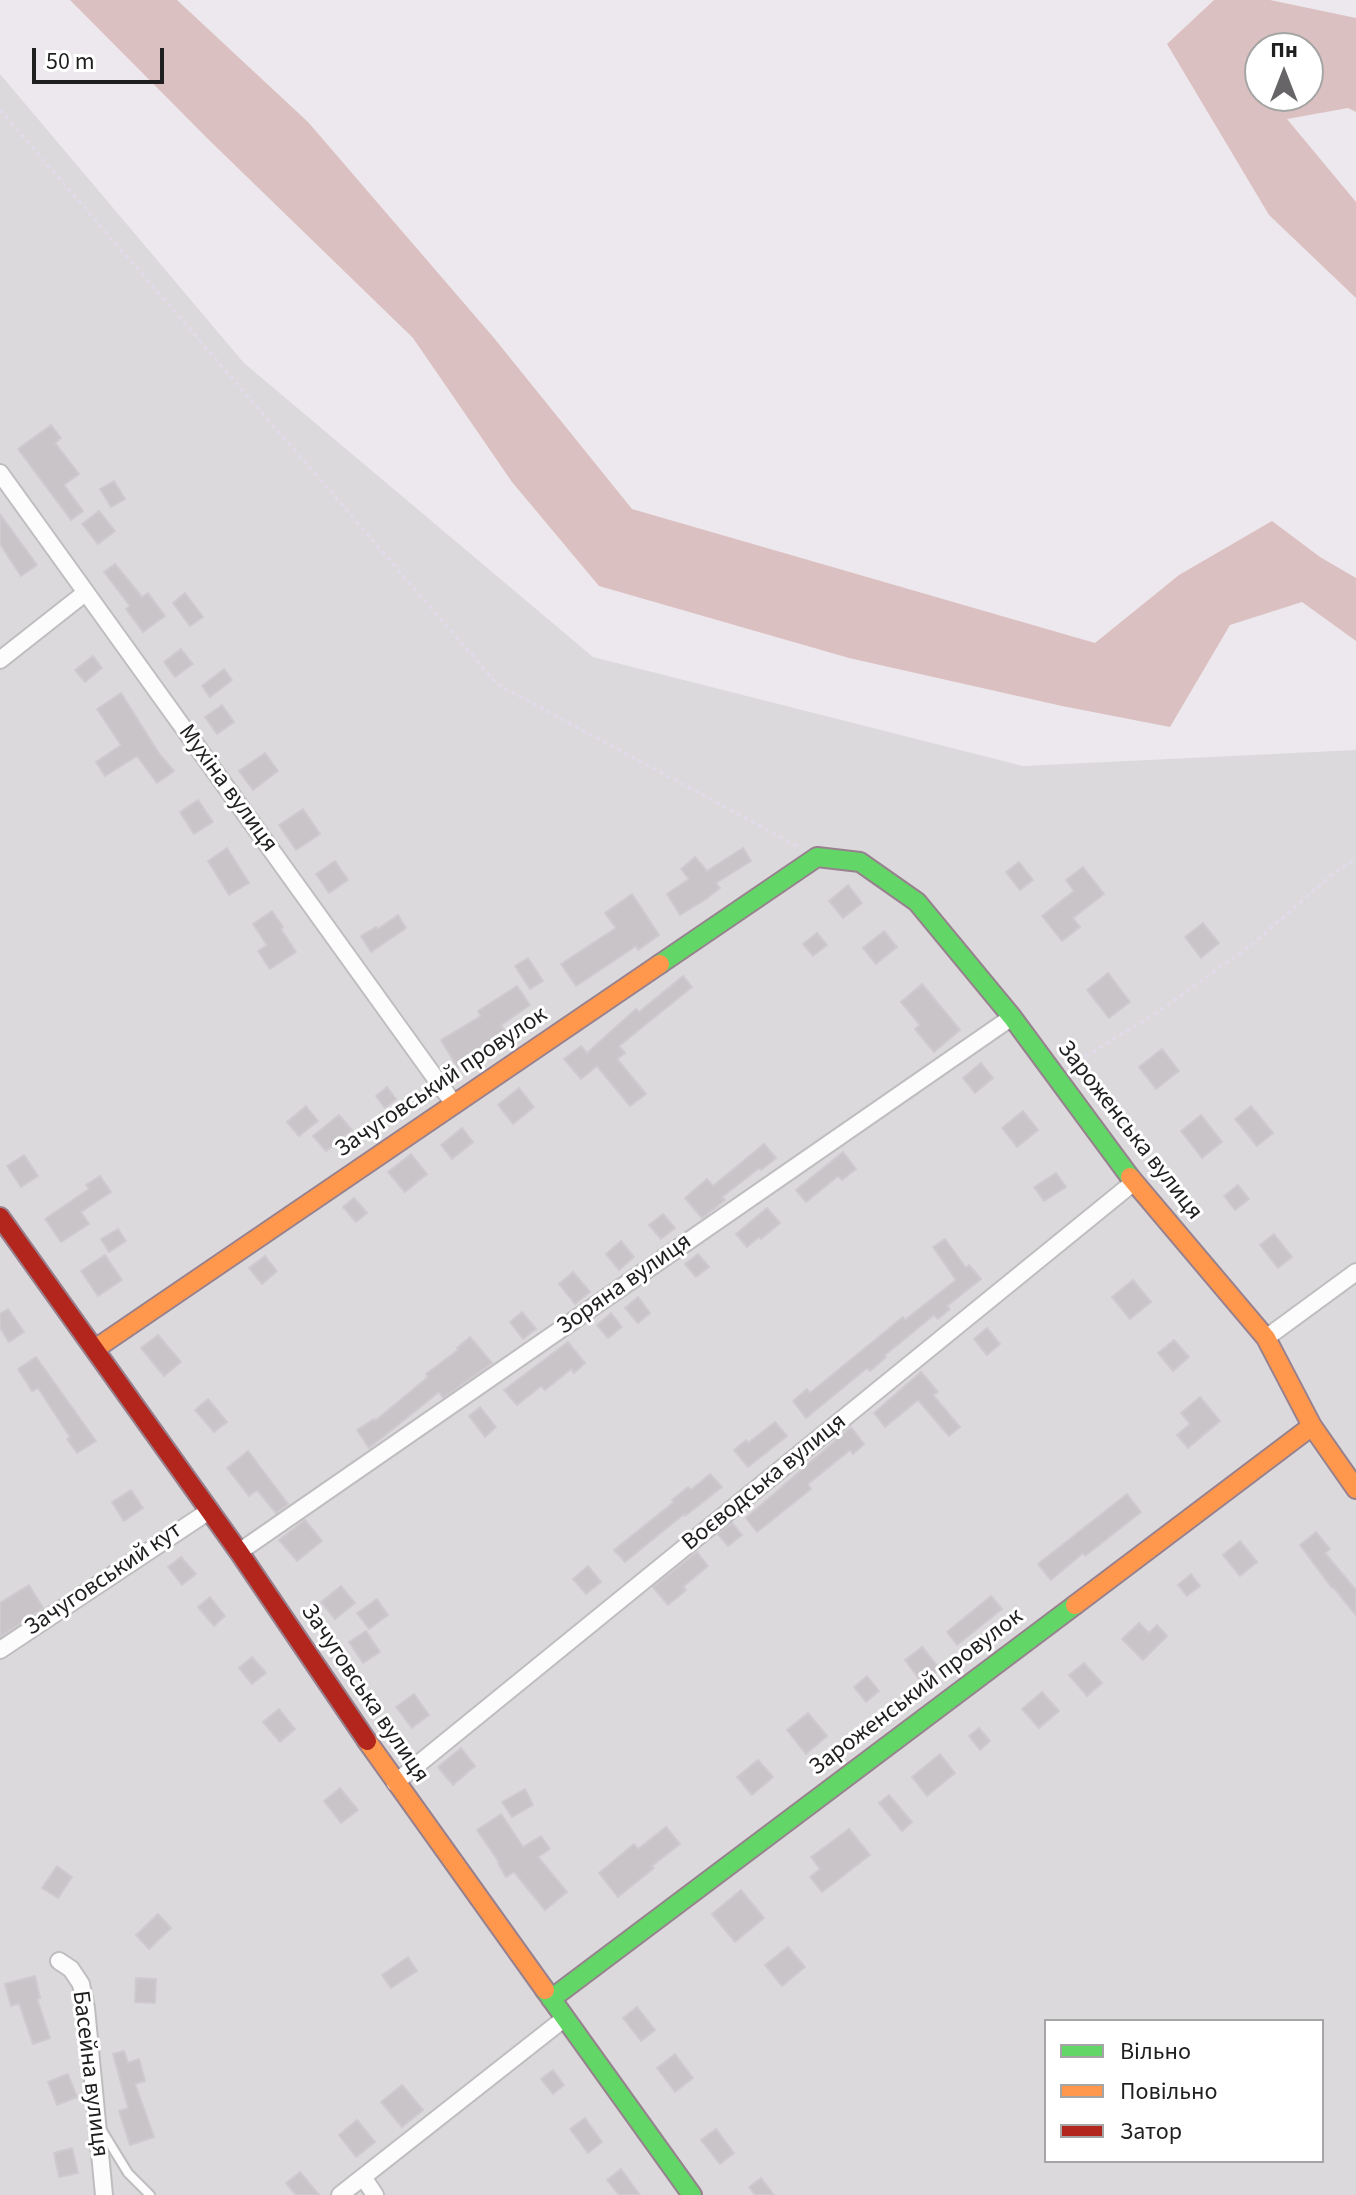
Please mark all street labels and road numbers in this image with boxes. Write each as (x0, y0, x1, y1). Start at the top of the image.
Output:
street label: Мухіна вулиця (171, 720, 283, 858)
street label: Зачуговський провулок (330, 1001, 554, 1165)
street label: Зароженська вулиця (1050, 1036, 1208, 1226)
street label: Зоряна вулиця (552, 1228, 698, 1342)
street label: Воєводська вулиця (677, 1408, 853, 1558)
street label: Зачуговський кут (20, 1517, 188, 1643)
street label: Зачуговська вулиця (294, 1599, 434, 1789)
street label: Зароженський провулок (805, 1603, 1029, 1783)
street label: Басейна вулиця (65, 1989, 113, 2159)

